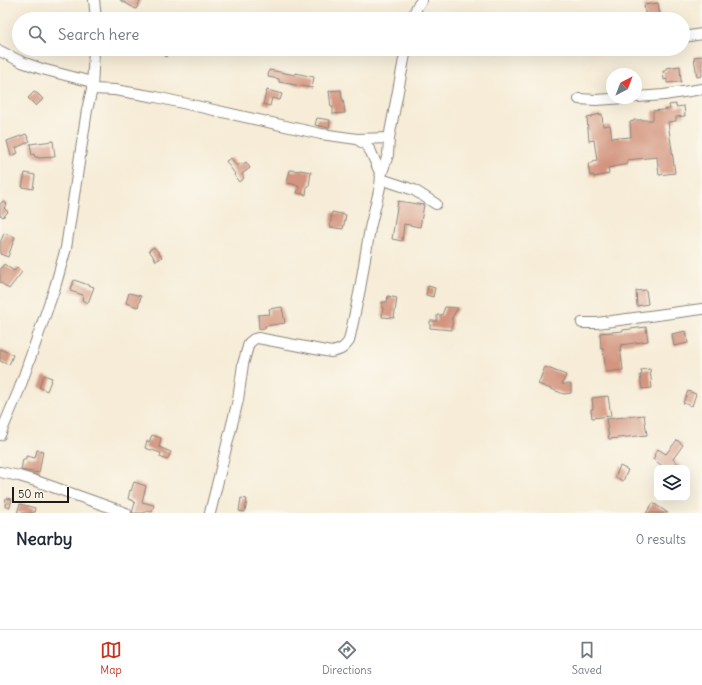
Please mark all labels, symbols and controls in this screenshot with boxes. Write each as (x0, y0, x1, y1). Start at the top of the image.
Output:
search box (12, 12, 690, 56)
icon: search (26, 23, 48, 45)
text: Search here (58, 25, 139, 44)
north arrow (606, 68, 642, 104)
map controls (654, 465, 690, 501)
button: layers (654, 465, 690, 501)
scale bar (12, 485, 69, 504)
text: 50 m (18, 487, 44, 501)
text: Nearby (16, 528, 72, 550)
text: 0 results (636, 531, 686, 548)
tab: Map (100, 639, 122, 677)
tab: Directions (322, 639, 372, 677)
tab: Saved (572, 639, 602, 677)

